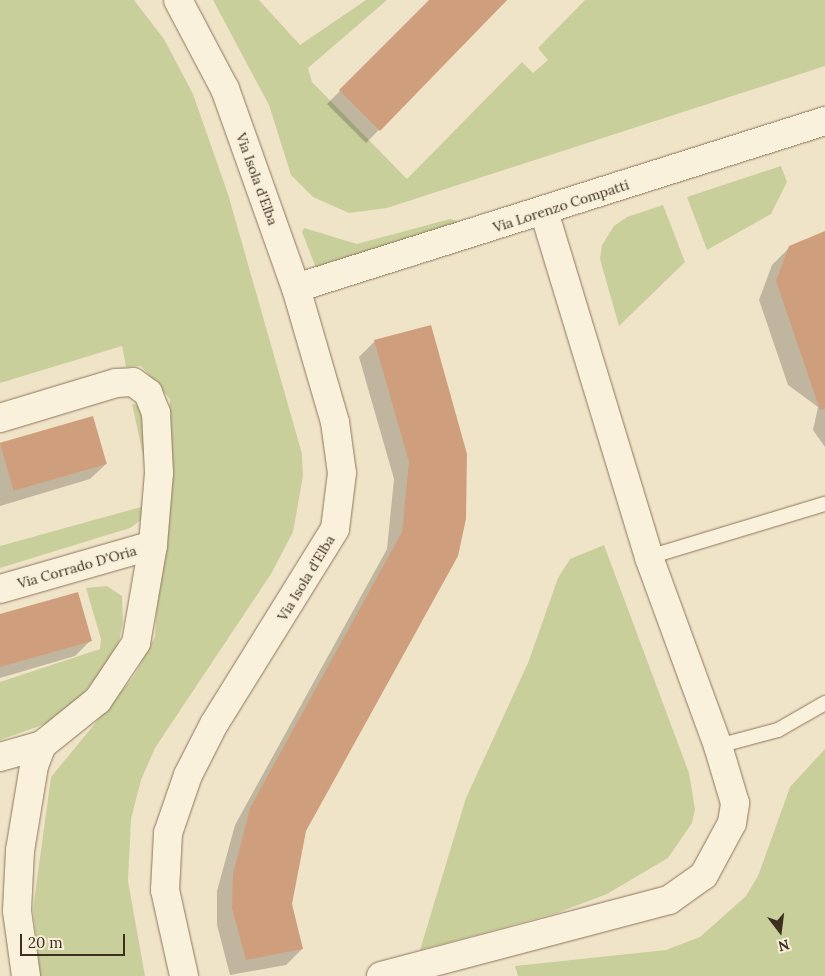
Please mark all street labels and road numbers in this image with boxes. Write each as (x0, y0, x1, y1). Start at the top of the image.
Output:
street label: Via Isola d'Elba (233, 131, 281, 227)
street label: Via Lorenzo Compatti (491, 176, 631, 236)
street label: Via Isola d'Elba (274, 532, 338, 624)
street label: Via Corrado D'Oria (16, 542, 138, 592)

